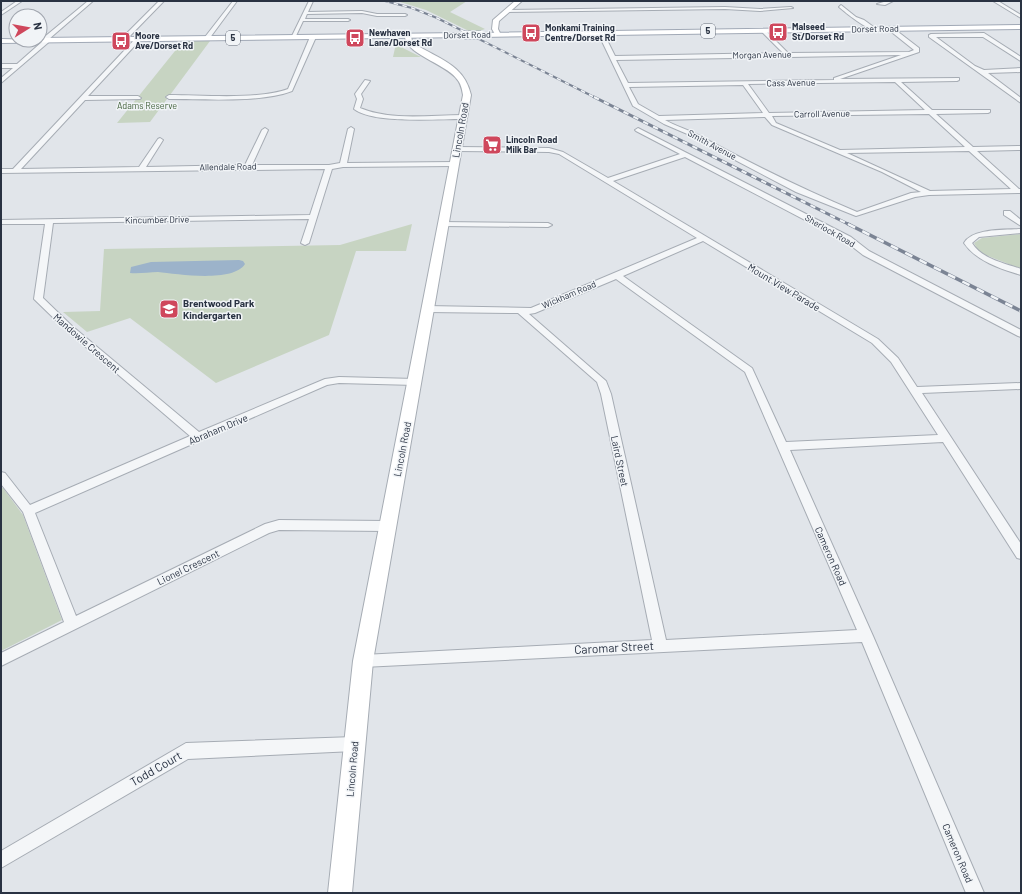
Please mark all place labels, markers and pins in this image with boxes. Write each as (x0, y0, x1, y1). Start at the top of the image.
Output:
bus stop icon: Malseed St/Dorset Rd (767, 21, 789, 43)
place label: Malseed St/Dorset Rd (792, 21, 844, 42)
bus stop icon: Monkami Training Centre/Dorset Rd (520, 22, 542, 44)
place label: Monkami Training Centre/Dorset Rd (545, 22, 615, 43)
bus stop icon: Newhaven Lane/Dorset Rd (344, 27, 366, 49)
place label: Newhaven Lane/Dorset Rd (369, 27, 432, 48)
bus stop icon: Moore Ave/Dorset Rd (110, 30, 132, 52)
place label: Moore Ave/Dorset Rd (135, 30, 193, 51)
supermarket icon: Lincoln Road Milk Bar (481, 134, 503, 156)
place label: Lincoln Road Milk Bar (506, 134, 557, 155)
place label: Brentwood Park Kindergarten (183, 297, 255, 321)
school or university icon: Brentwood Park Kindergarten (158, 298, 180, 320)

